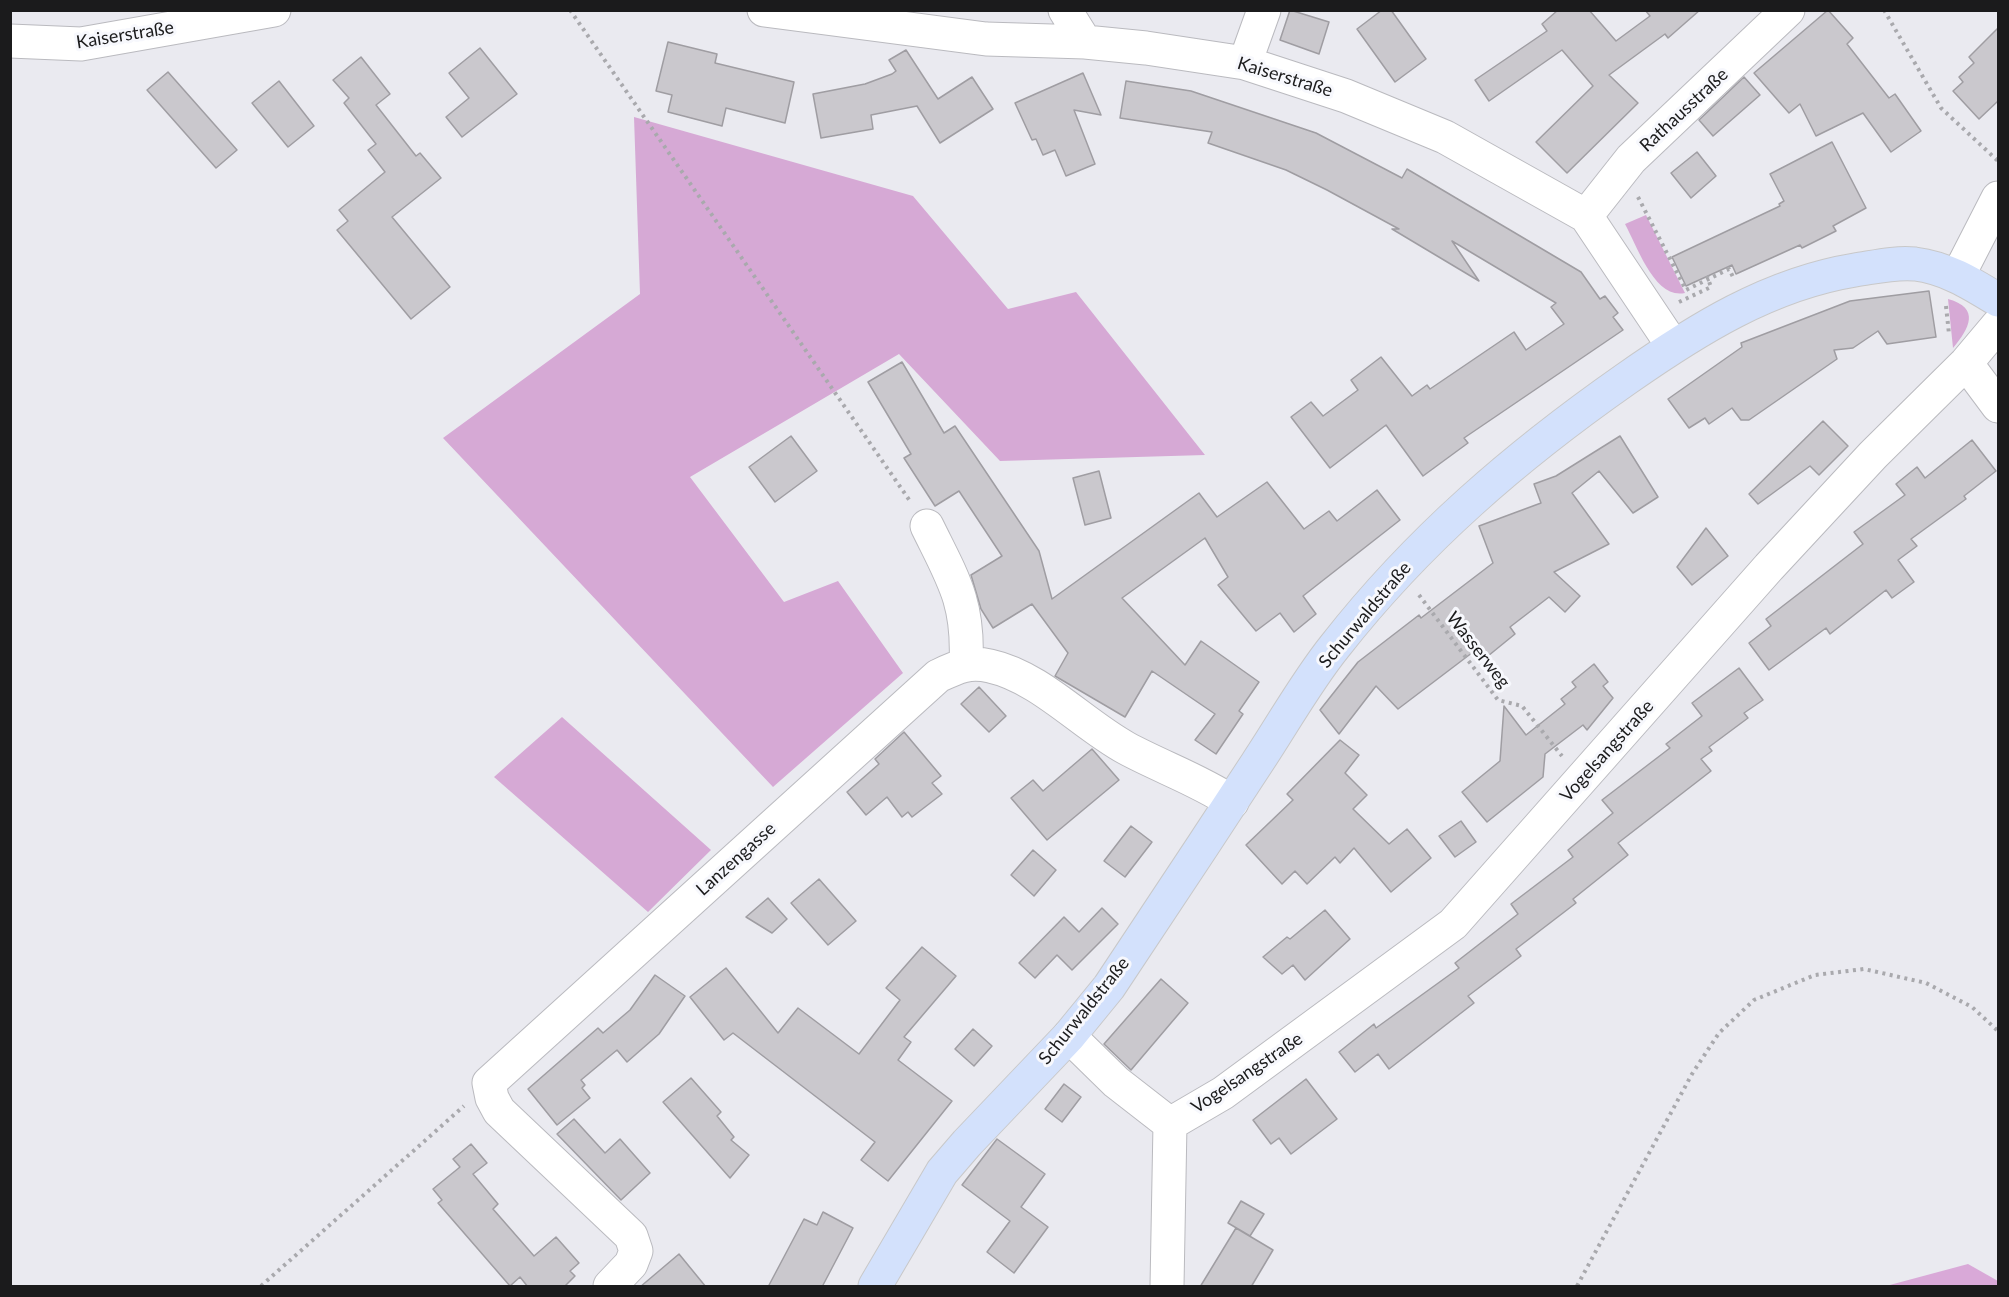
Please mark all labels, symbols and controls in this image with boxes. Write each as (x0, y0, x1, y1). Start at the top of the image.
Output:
street label: Kaiserstraße (75, 17, 175, 53)
street label: Kaiserstraße (1235, 52, 1335, 102)
street label: Rathausstraße (1635, 64, 1733, 156)
street label: Schurwaldstraße (1314, 558, 1416, 672)
street label: Wasserweg (1441, 607, 1515, 693)
street label: Vogelsangstraße (1556, 696, 1658, 806)
street label: Lanzengasse (692, 818, 780, 900)
street label: Schurwaldstraße (1034, 953, 1134, 1069)
street label: Vogelsangstraße (1187, 1028, 1307, 1118)

